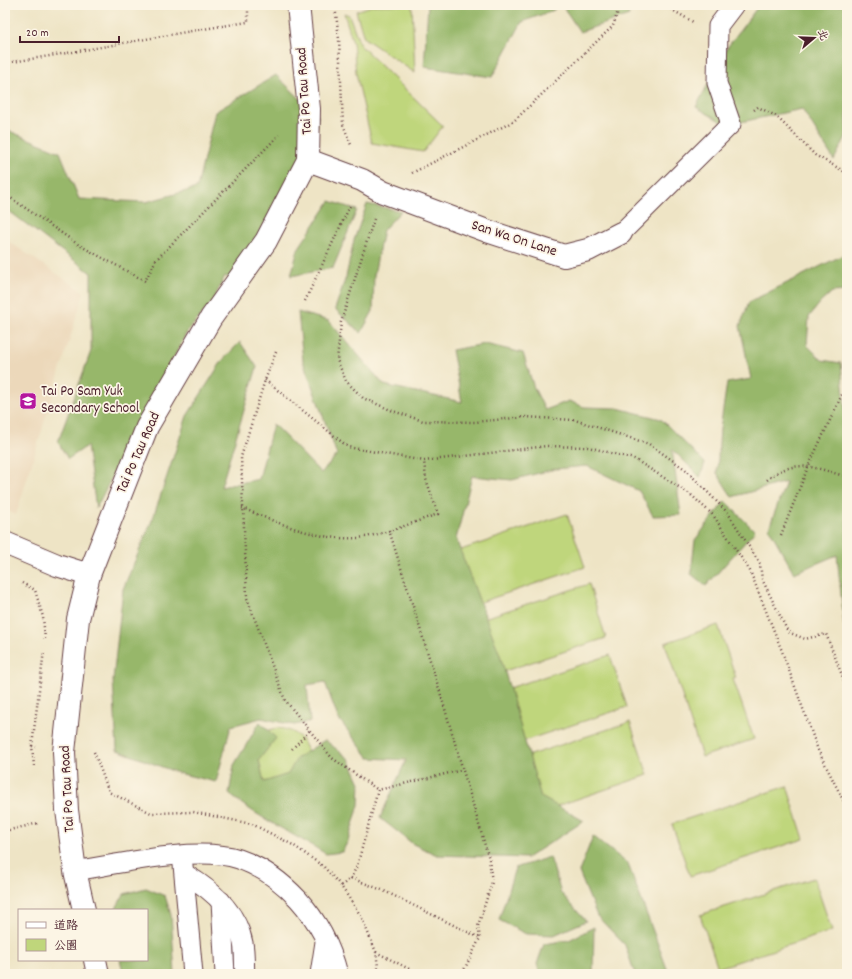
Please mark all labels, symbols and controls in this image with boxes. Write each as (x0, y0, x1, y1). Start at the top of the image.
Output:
scale bar (20, 18, 119, 44)
north arrow (794, 18, 834, 58)
text: 20 m (26, 25, 49, 42)
text: 北 (812, 28, 831, 43)
street label: Tai Po Tau Road (291, 47, 319, 135)
street label: San Wa On Lane (468, 215, 560, 263)
place label: Tai Po Sam Yuk Secondary School (41, 381, 140, 420)
school or university icon: Tai Po Sam Yuk Secondary School (18, 391, 38, 411)
street label: Tai Po Tau Road (111, 409, 167, 497)
street label: Tai Po Tau Road (55, 745, 81, 833)
legend (18, 909, 148, 961)
text: 道路 (54, 918, 78, 935)
text: 公園 (54, 938, 78, 955)

